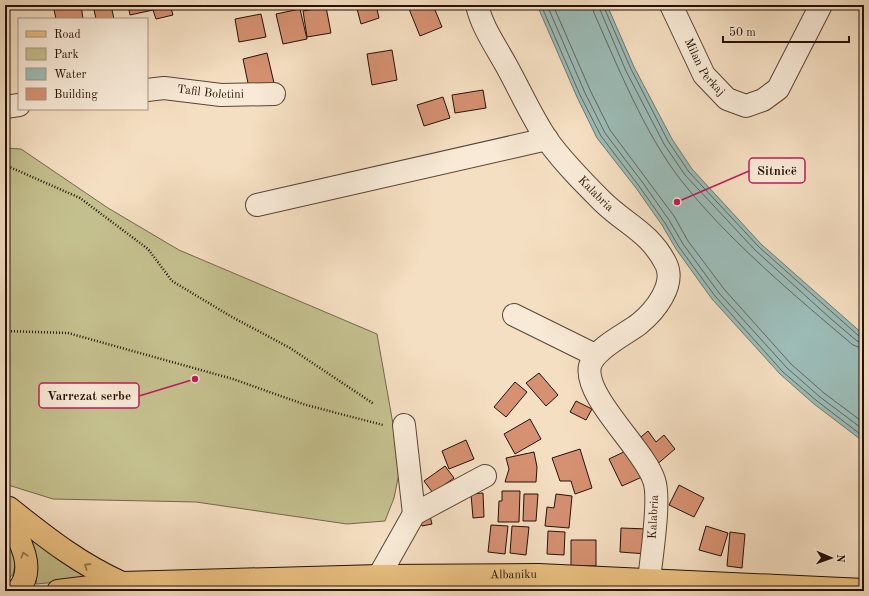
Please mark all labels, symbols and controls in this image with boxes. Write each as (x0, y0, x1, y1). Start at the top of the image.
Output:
legend (18, 18, 148, 110)
scale bar (723, 18, 849, 44)
text: 50 m (729, 26, 756, 39)
text: Road (54, 29, 81, 41)
street label: Milan Perkaj (682, 37, 727, 99)
text: Park (54, 49, 79, 61)
text: Water (54, 69, 87, 81)
street label: Tafil Boletini (177, 84, 244, 101)
text: Building (54, 89, 98, 101)
callout: Sitnicë (749, 158, 805, 183)
text: Sitnicë (757, 165, 797, 178)
street label: Kalabria (575, 174, 615, 214)
callout: Varrezat serbe (39, 383, 139, 408)
text: Varrezat serbe (47, 390, 131, 403)
street label: Kalabria (647, 494, 661, 539)
north arrow (811, 538, 851, 578)
one-way arrow (21, 552, 29, 559)
text: N (834, 554, 845, 563)
one-way arrow (84, 563, 91, 570)
street label: Albaniku (490, 569, 537, 581)

